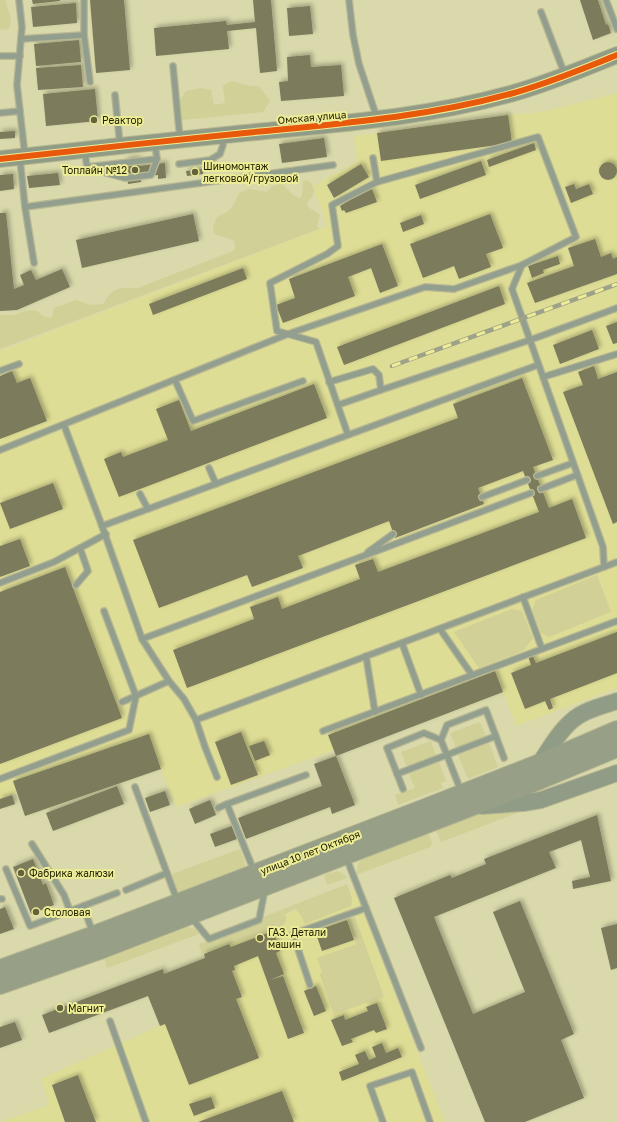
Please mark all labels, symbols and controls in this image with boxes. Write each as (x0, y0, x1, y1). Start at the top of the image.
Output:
street label: Омская улица (277, 108, 347, 126)
place label: Реактор (102, 114, 143, 126)
marker: Реактор (89, 115, 99, 125)
place label: Шиномонтаж легковой/грузовой (203, 160, 298, 184)
place label: Топлайн №12 (62, 164, 127, 176)
marker: Топлайн №12 (130, 165, 140, 175)
marker: Шиномонтаж легковой/грузовой (190, 167, 200, 177)
street label: улица 10 лет Октября (258, 827, 362, 877)
place label: Фабрика жалюзи (29, 867, 114, 879)
marker: Фабрика жалюзи (16, 868, 26, 878)
place label: Столовая (44, 906, 90, 918)
marker: Столовая (31, 907, 41, 917)
place label: ГАЗ. Детали машин (268, 926, 326, 950)
marker: ГАЗ. Детали машин (255, 933, 265, 943)
place label: Магнит (68, 1002, 104, 1014)
marker: Магнит (55, 1003, 65, 1013)

